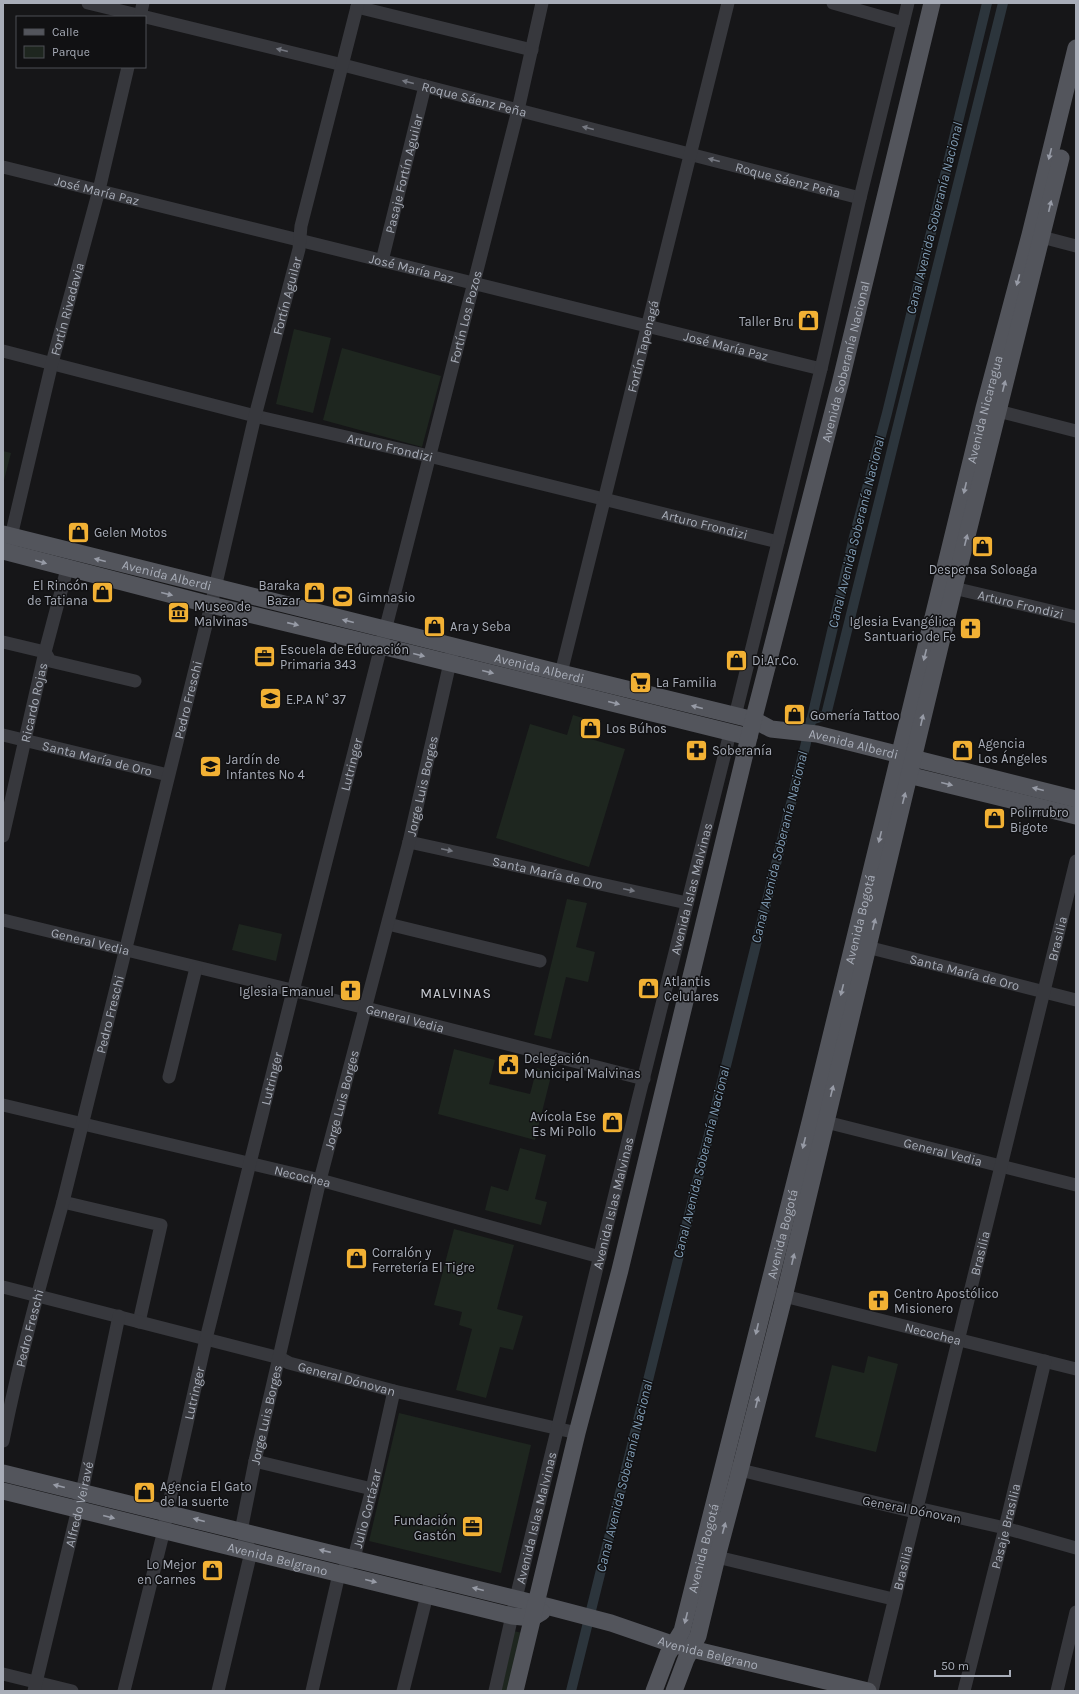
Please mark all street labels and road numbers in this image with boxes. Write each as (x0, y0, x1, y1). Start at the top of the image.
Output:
street label: Roque Sáenz Peña (420, 79, 528, 120)
street label: Pasaje Fortín Aguilar (382, 112, 426, 235)
street label: Roque Sáenz Peña (734, 159, 842, 201)
street label: José María Paz (53, 173, 141, 208)
street label: José María Paz (368, 251, 455, 286)
street label: Fortín Aguilar (270, 255, 305, 336)
street label: Fortín Rivadavia (47, 261, 87, 357)
street label: Fortín Los Pozos (447, 269, 485, 365)
street label: Avenida Soberanía Nacional (818, 279, 873, 444)
street label: Fortín Tapenagá (624, 299, 662, 394)
street label: José María Paz (682, 328, 770, 364)
street label: Avenida Nicaragua (964, 354, 1006, 465)
street label: Arturo Frondizi (346, 430, 435, 465)
street label: Arturo Frondizi (660, 507, 749, 542)
street label: Avenida Alberdi (120, 557, 213, 594)
street label: Arturo Frondizi (976, 587, 1065, 622)
street label: Avenida Alberdi (493, 650, 586, 686)
street label: Pedro Freschi (171, 659, 205, 740)
street label: Ricardo Rojas (18, 661, 50, 744)
street label: Avenida Alberdi (808, 726, 900, 762)
street label: Jorge Luis Borges (404, 734, 441, 838)
street label: Lutringer (337, 736, 365, 793)
street label: Santa María de Oro (41, 738, 154, 779)
street label: Avenida Islas Malvinas (668, 821, 715, 956)
street label: Santa María de Oro (491, 854, 604, 892)
street label: Avenida Bogotá (842, 873, 878, 966)
street label: Brasilia (1045, 915, 1070, 962)
street label: General Vedia (49, 925, 131, 958)
street label: Santa María de Oro (908, 951, 1021, 993)
street label: Pedro Freschi (93, 974, 127, 1055)
street label: General Vedia (364, 1001, 446, 1036)
street label: Jorge Luis Borges (321, 1048, 362, 1151)
street label: Lutringer (258, 1050, 286, 1107)
street label: Avenida Islas Malvinas (590, 1135, 637, 1271)
street label: General Vedia (902, 1135, 984, 1169)
street label: Necochea (273, 1162, 333, 1191)
street label: Avenida Bogotá (764, 1188, 801, 1280)
street label: Brasilia (967, 1229, 993, 1277)
street label: Pedro Freschi (12, 1287, 47, 1369)
street label: Necochea (903, 1319, 963, 1348)
street label: General Dónovan (296, 1359, 397, 1399)
street label: Jorge Luis Borges (247, 1363, 285, 1466)
street label: Lutringer (181, 1365, 208, 1421)
street label: Avenida Islas Malvinas (513, 1450, 560, 1585)
street label: Alfredo Veiravé (62, 1460, 96, 1549)
street label: Julio Cortázar (350, 1468, 384, 1550)
street label: Pasaje Brasilia (988, 1482, 1023, 1571)
street label: General Dónovan (861, 1493, 963, 1526)
street label: Avenida Bogotá (685, 1502, 722, 1595)
street label: Avenida Belgrano (226, 1539, 329, 1579)
street label: Brasilia (890, 1544, 915, 1592)
street label: Avenida Belgrano (656, 1633, 760, 1673)

